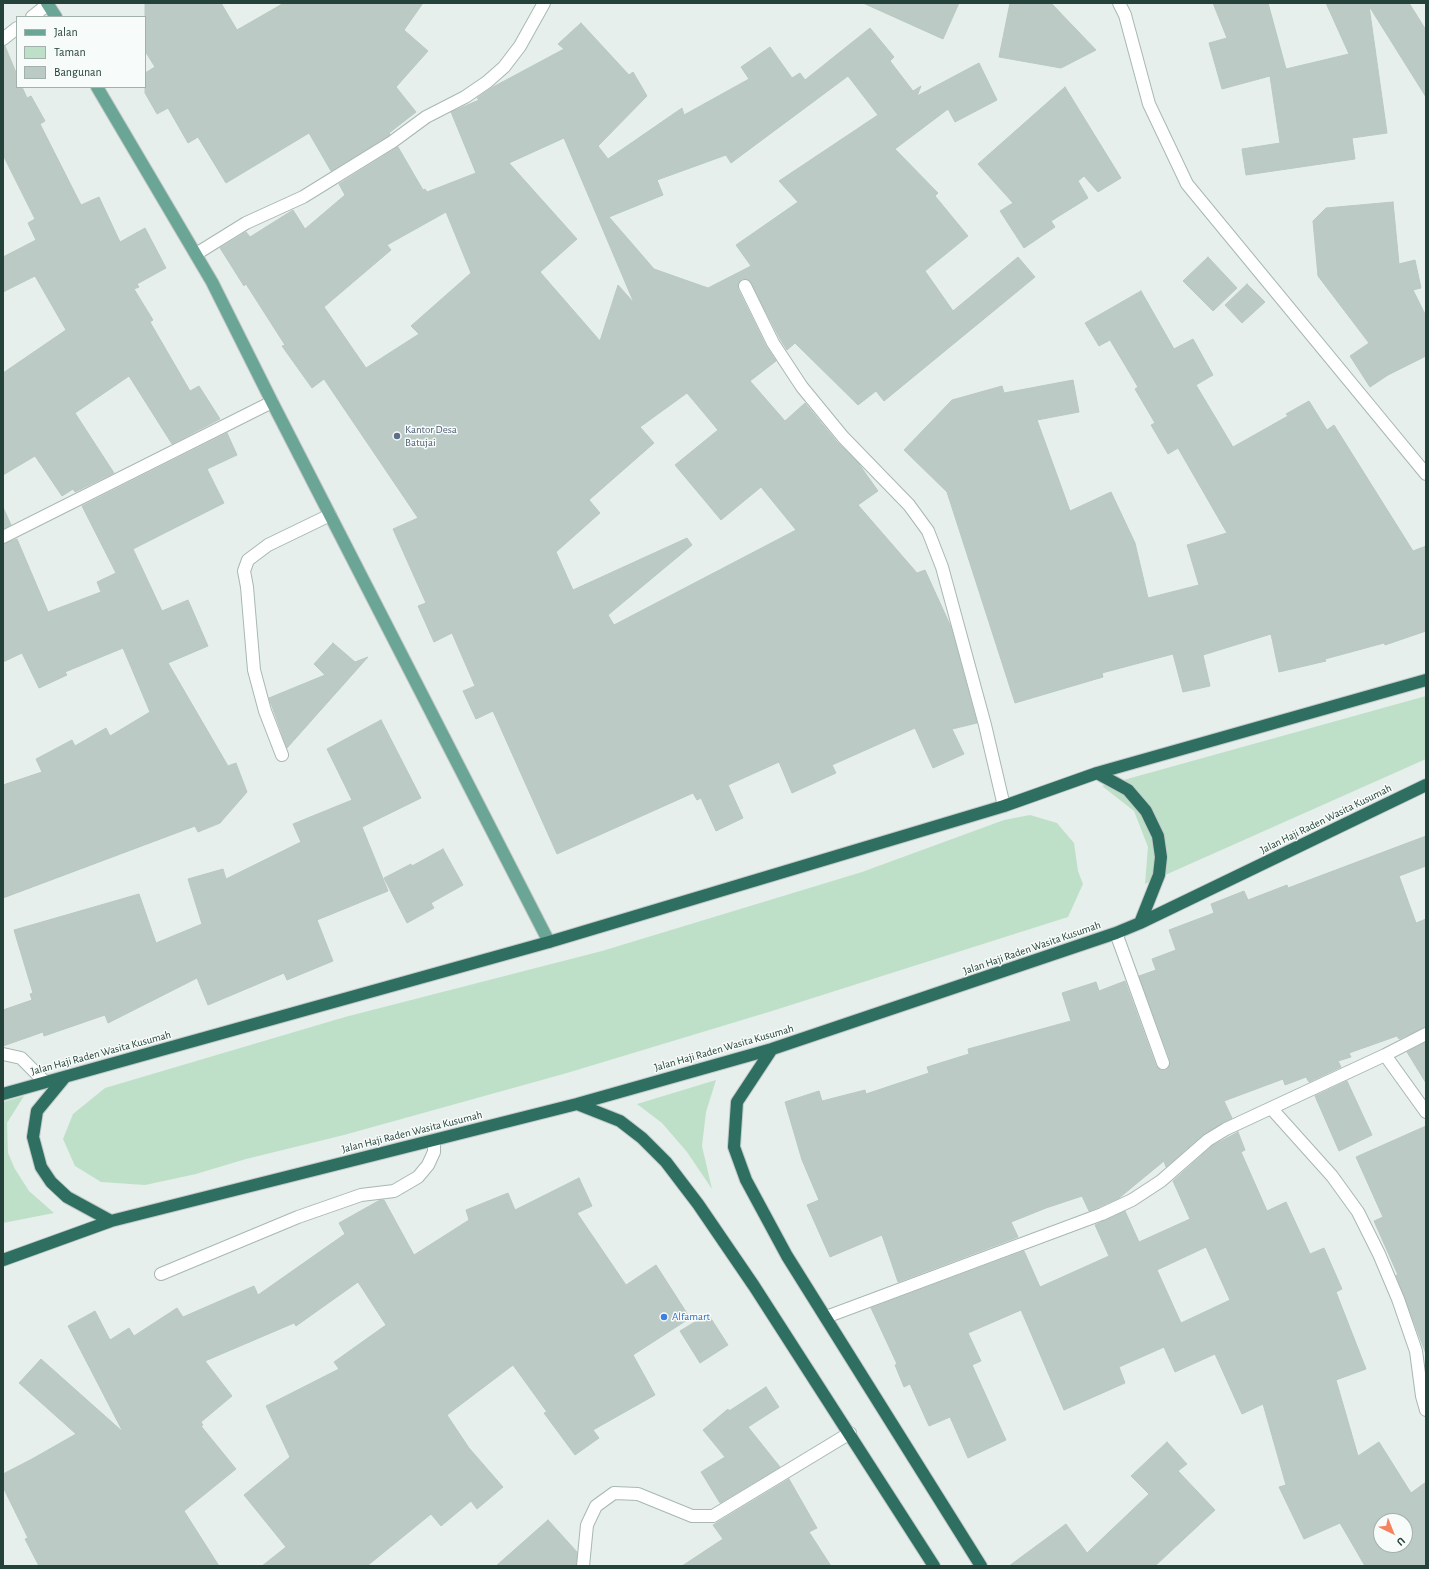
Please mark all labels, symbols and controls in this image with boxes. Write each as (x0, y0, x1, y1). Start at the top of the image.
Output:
legend (16, 16, 146, 88)
text: Jalan (54, 26, 78, 38)
text: Taman (54, 46, 86, 58)
text: Bangunan (54, 66, 102, 78)
place label: Kantor Desa Batujai (405, 423, 457, 449)
marker: Kantor Desa Batujai (392, 431, 402, 441)
street label: Jalan Haji Raden Wasita Kusumah (1258, 781, 1394, 857)
street label: Jalan Haji Raden Wasita Kusumah (962, 918, 1102, 978)
street label: Jalan Haji Raden Wasita Kusumah (653, 1022, 795, 1074)
street label: Jalan Haji Raden Wasita Kusumah (29, 1028, 173, 1078)
street label: Jalan Haji Raden Wasita Kusumah (340, 1108, 484, 1156)
place label: Alfamart (672, 1310, 710, 1324)
marker: Alfamart (659, 1312, 669, 1322)
north arrow (1373, 1513, 1413, 1553)
text: U (1395, 1535, 1407, 1548)

